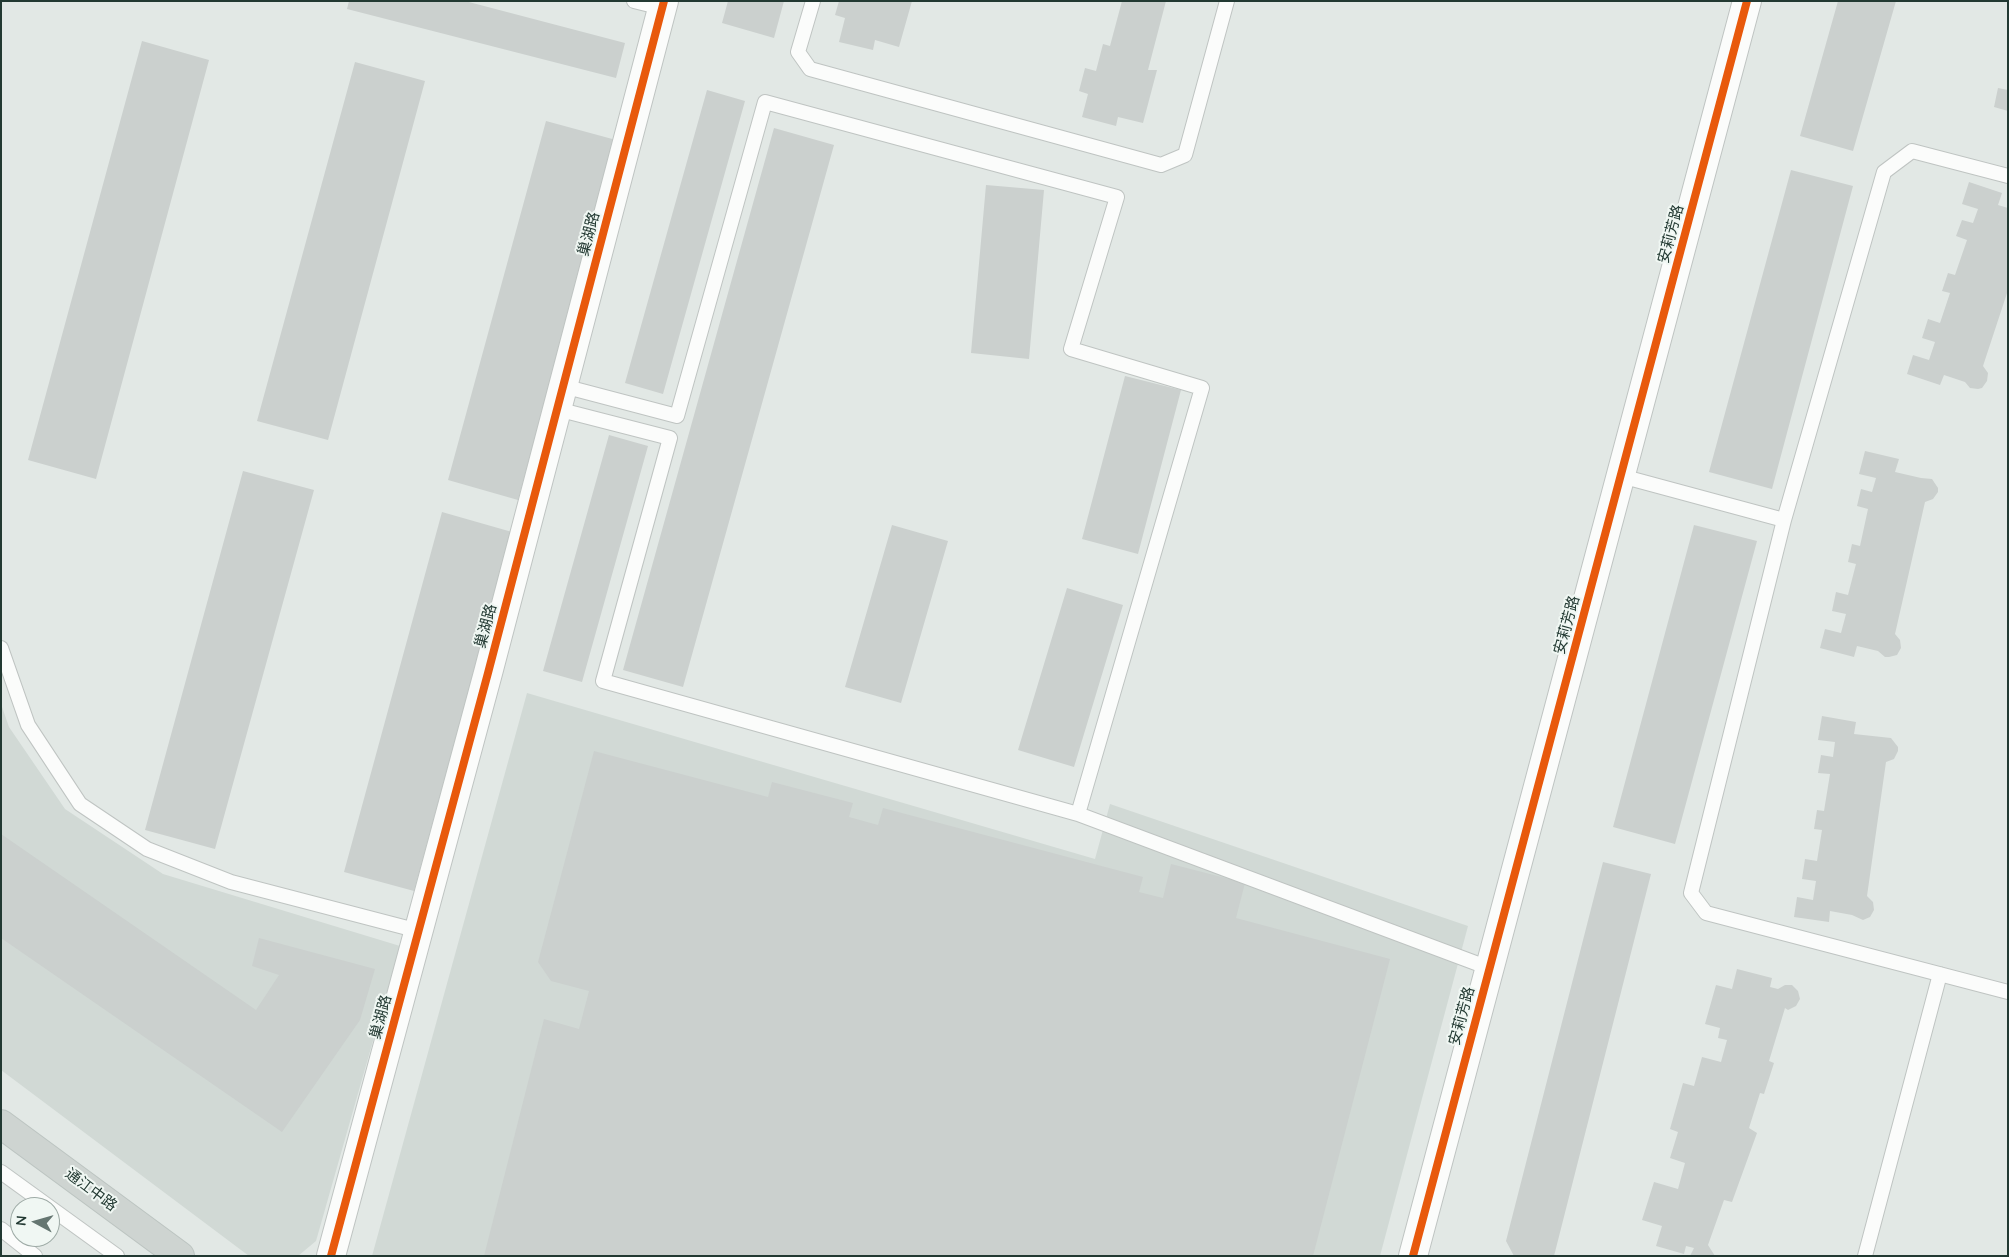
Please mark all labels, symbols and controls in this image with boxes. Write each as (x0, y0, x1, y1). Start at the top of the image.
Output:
street label: 安莉芳路 (1655, 203, 1687, 265)
street label: 巢湖路 (574, 210, 604, 258)
street label: 安莉芳路 (1551, 594, 1583, 656)
street label: 巢湖路 (471, 602, 501, 650)
street label: 安莉芳路 (1446, 985, 1478, 1047)
street label: 巢湖路 (366, 993, 396, 1041)
street label: 通江中路 (62, 1165, 120, 1215)
north arrow (10, 1197, 60, 1247)
text: N (12, 1214, 31, 1227)

